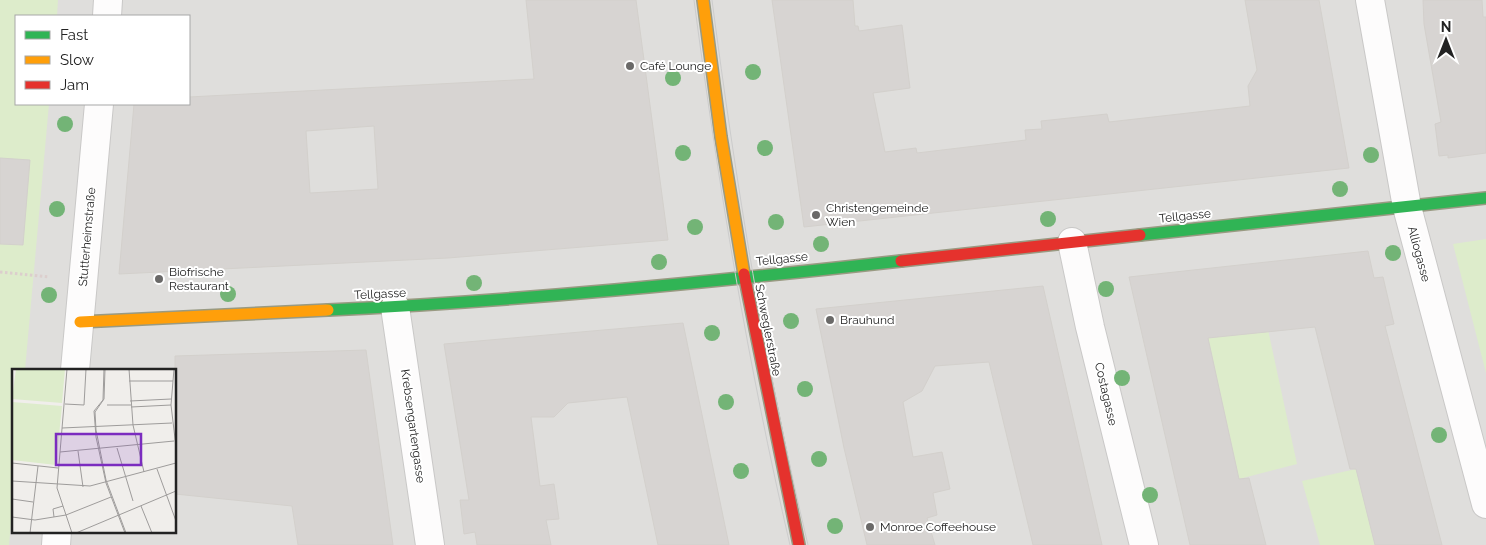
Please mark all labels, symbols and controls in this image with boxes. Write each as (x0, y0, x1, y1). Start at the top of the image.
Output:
legend (15, 15, 190, 105)
north arrow (1421, 15, 1471, 65)
text: N (1441, 19, 1451, 35)
text: Fast (60, 26, 88, 44)
text: Slow (60, 51, 94, 69)
place label: Café Lounge (640, 59, 711, 73)
marker: Café Lounge (624, 60, 636, 72)
text: Jam (60, 76, 89, 94)
street label: Stutterheimstraße (76, 187, 98, 287)
place label: Christengemeinde Wien (826, 201, 928, 229)
street label: Tellgasse (1158, 206, 1212, 226)
marker: Christengemeinde Wien (810, 209, 822, 221)
street label: Alliogasse (1405, 225, 1433, 283)
street label: Tellgasse (755, 249, 809, 269)
place label: Biofrische Restaurant (169, 265, 229, 293)
marker: Biofrische Restaurant (153, 273, 165, 285)
street label: Schweglerstraße (752, 283, 784, 377)
street label: Tellgasse (354, 286, 406, 302)
place label: Brauhund (840, 313, 894, 327)
marker: Brauhund (824, 314, 836, 326)
street label: Costagasse (1092, 361, 1120, 427)
street label: Krebsengartengasse (398, 368, 428, 484)
inset map (12, 369, 176, 532)
place label: Monroe Coffeehouse (880, 520, 996, 534)
marker: Monroe Coffeehouse (864, 521, 876, 533)

